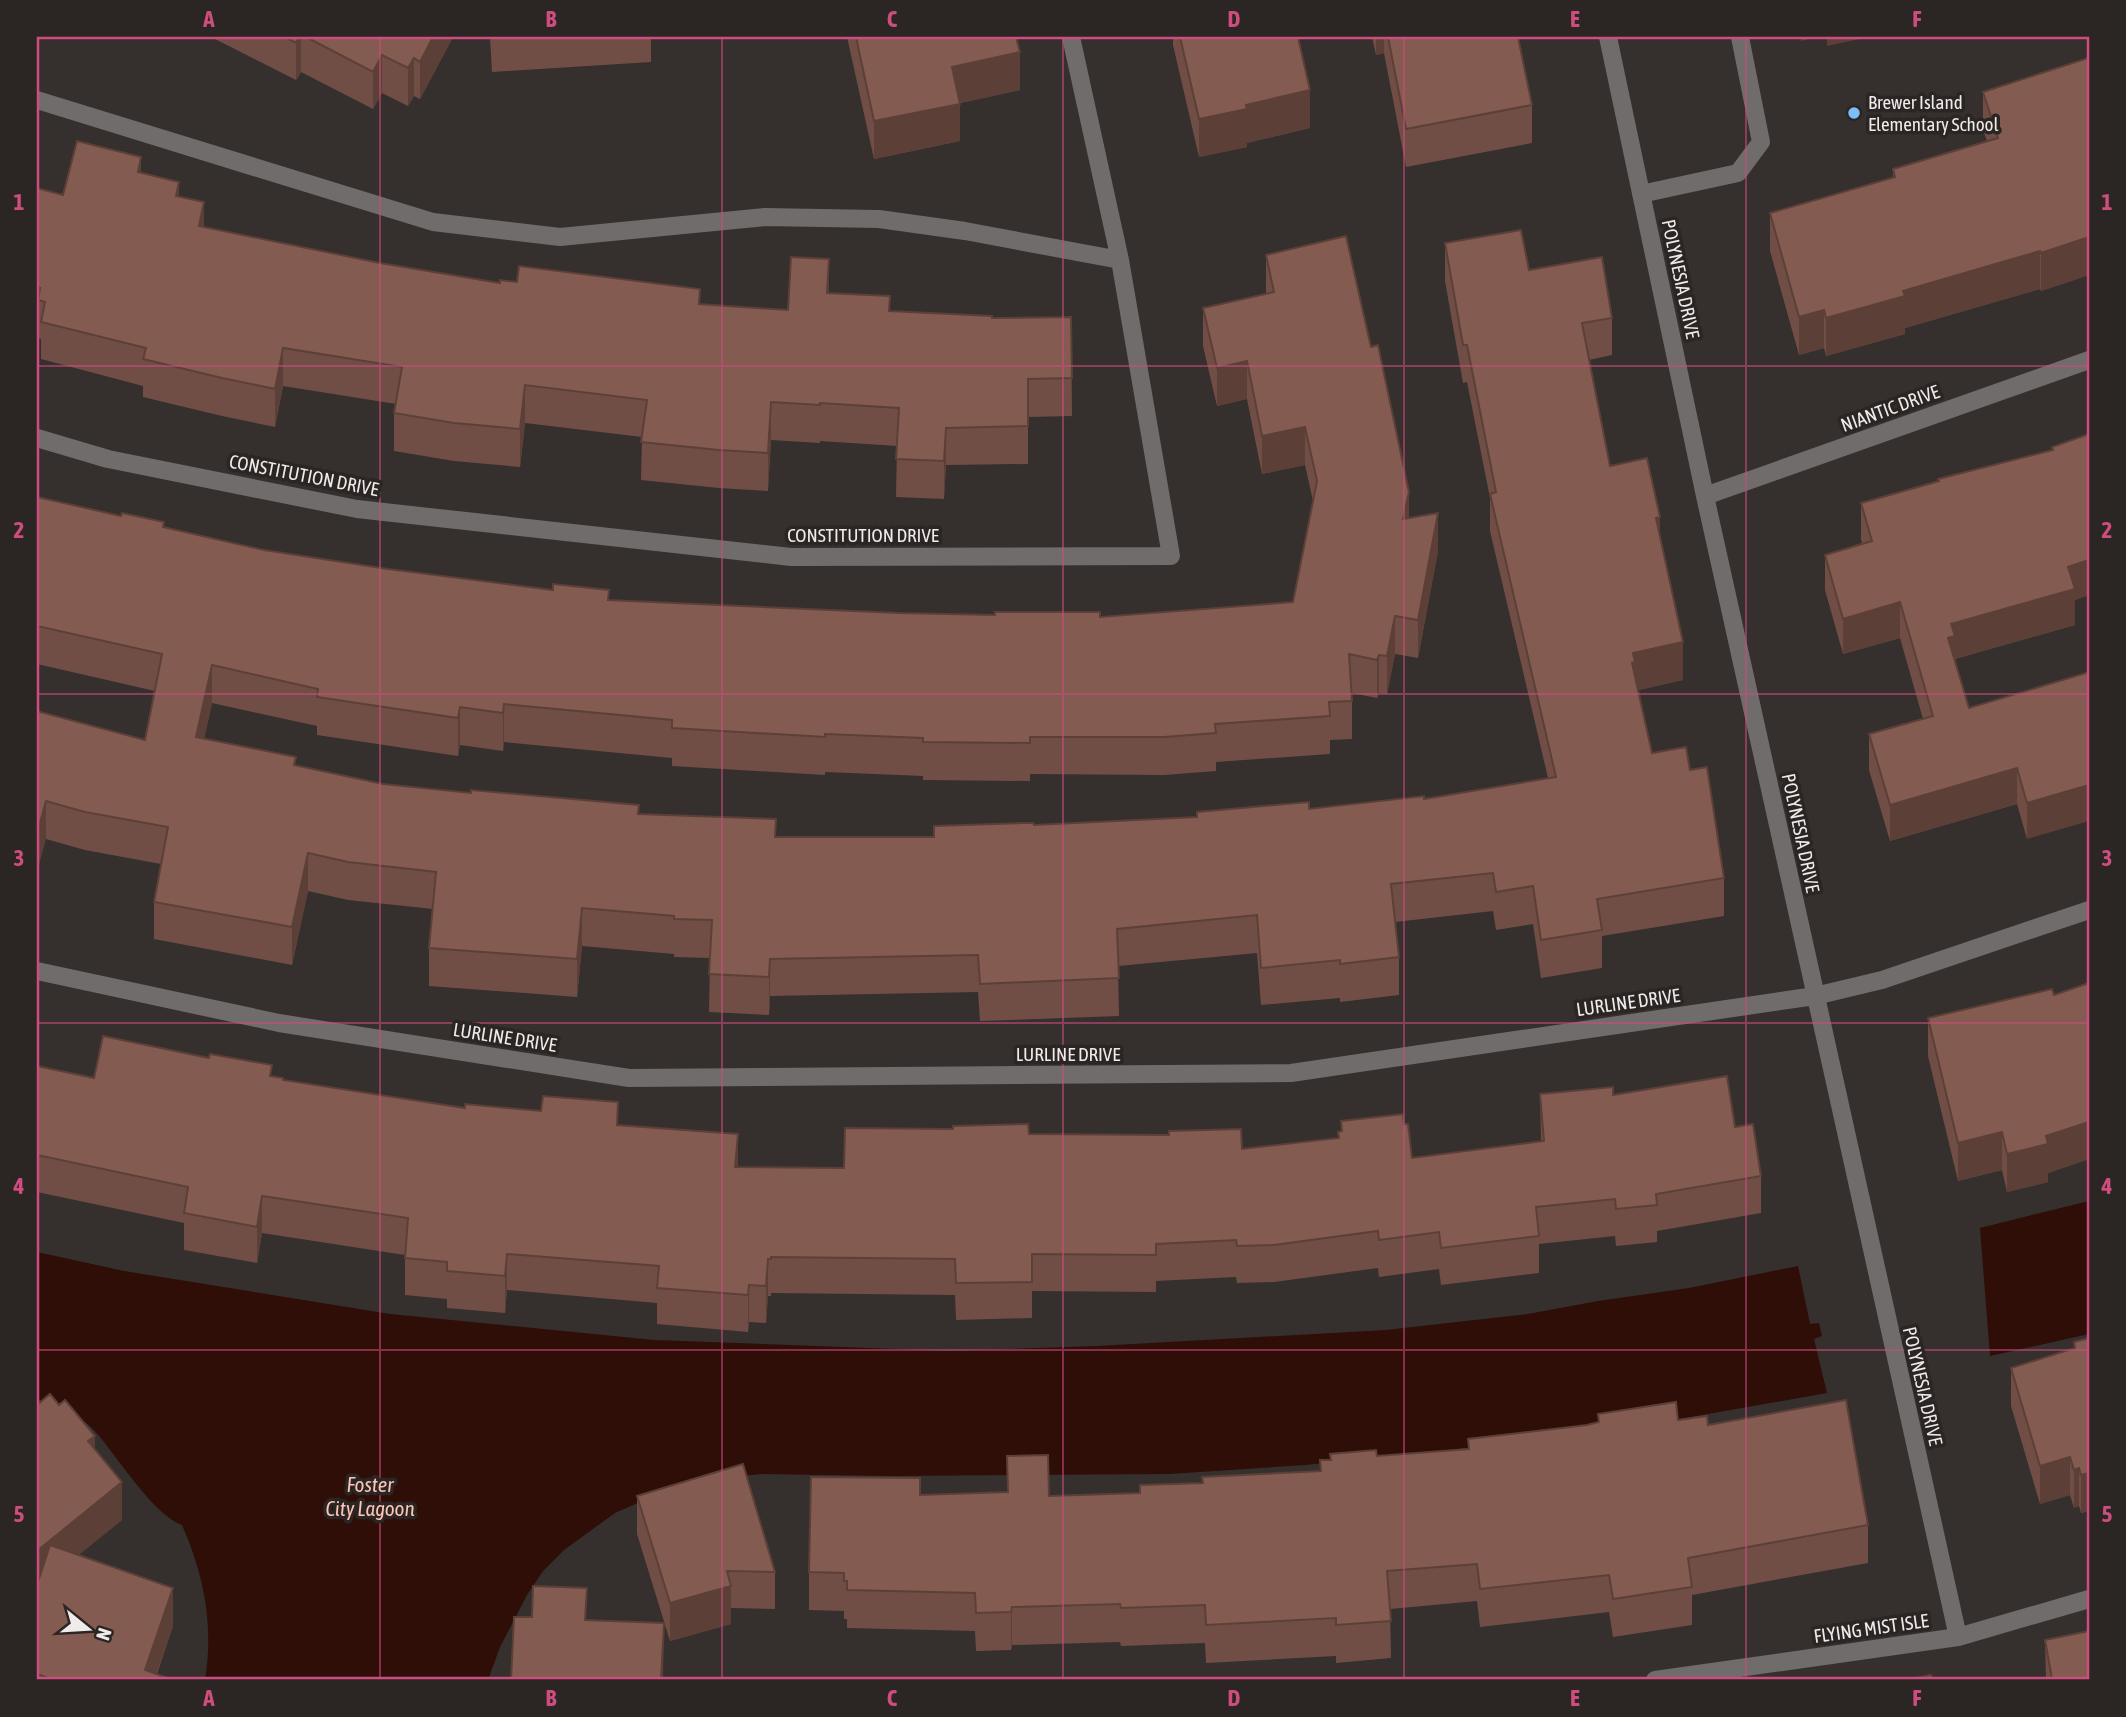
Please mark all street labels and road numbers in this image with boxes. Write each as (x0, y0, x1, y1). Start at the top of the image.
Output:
street label: POLYNESIA DRIVE (1658, 217, 1704, 341)
street label: NIANTIC DRIVE (1838, 380, 1942, 436)
street label: CONSTITUTION DRIVE (227, 450, 381, 500)
street label: CONSTITUTION DRIVE (787, 524, 939, 546)
street label: POLYNESIA DRIVE (1778, 771, 1824, 895)
street label: LURLINE DRIVE (1575, 984, 1681, 1020)
street label: LURLINE DRIVE (452, 1018, 558, 1056)
street label: LURLINE DRIVE (1016, 1043, 1120, 1065)
street label: POLYNESIA DRIVE (1899, 1324, 1947, 1448)
street label: FLYING MIST ISLE (1812, 1609, 1930, 1647)

